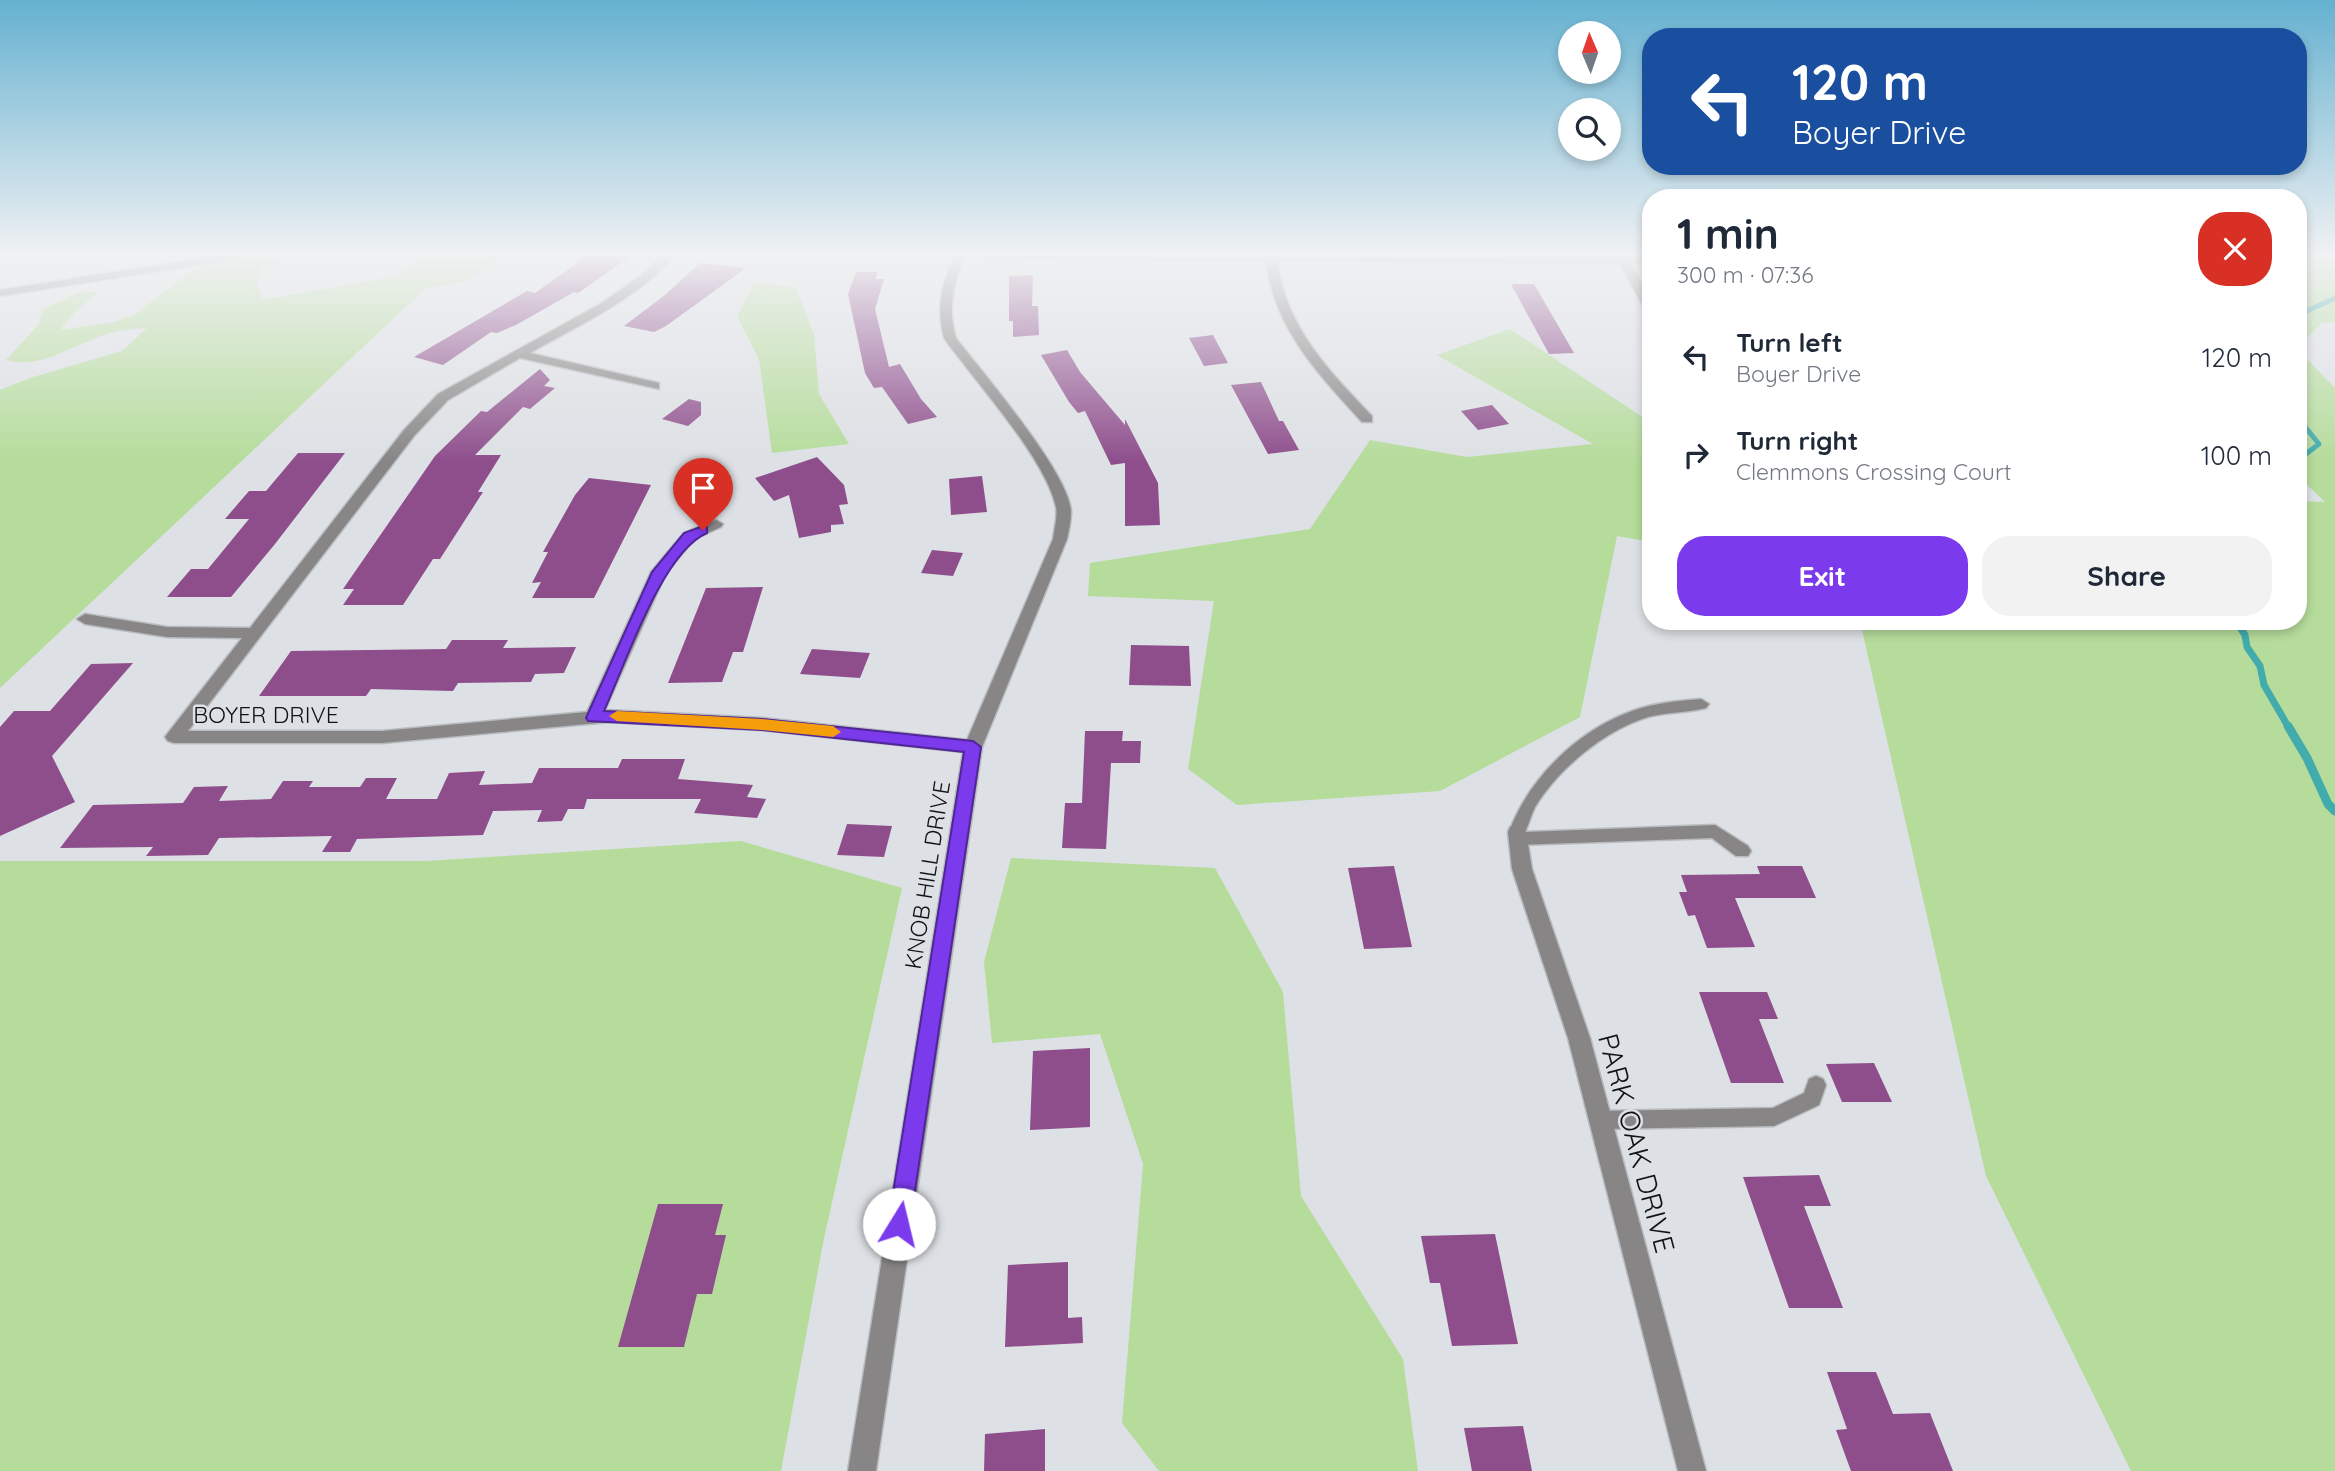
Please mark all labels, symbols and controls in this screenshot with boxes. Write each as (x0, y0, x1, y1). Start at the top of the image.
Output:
north arrow (1558, 21, 1620, 84)
map controls (1558, 21, 1621, 161)
text: 120 m (1792, 51, 1928, 112)
icon: left (1677, 56, 1768, 147)
button: search (1558, 98, 1621, 161)
text: Boyer Drive (1792, 112, 1966, 152)
text: 1 min (1677, 207, 1779, 260)
button: close (2198, 212, 2272, 286)
text: 300 m · 07:36 (1677, 260, 1814, 289)
text: Turn left (1736, 326, 1843, 359)
icon: left (1677, 338, 1715, 376)
text: 120 m (2202, 341, 2272, 374)
text: Boyer Drive (1736, 359, 1861, 388)
text: Turn right (1736, 424, 1858, 457)
icon: right (1677, 436, 1715, 474)
text: 100 m (2201, 439, 2272, 472)
text: Clemmons Crossing Court (1736, 457, 2012, 486)
pin (673, 458, 733, 530)
icon: arrive (684, 469, 722, 507)
button: Exit (1677, 536, 1968, 616)
button: Share (1982, 536, 2272, 616)
street label: BOYER DRIVE (193, 700, 339, 729)
street label: KNOB HILL DRIVE (898, 779, 956, 971)
street label: PARK OAK DRIVE (1591, 1030, 1683, 1256)
position arrow (862, 1187, 936, 1261)

